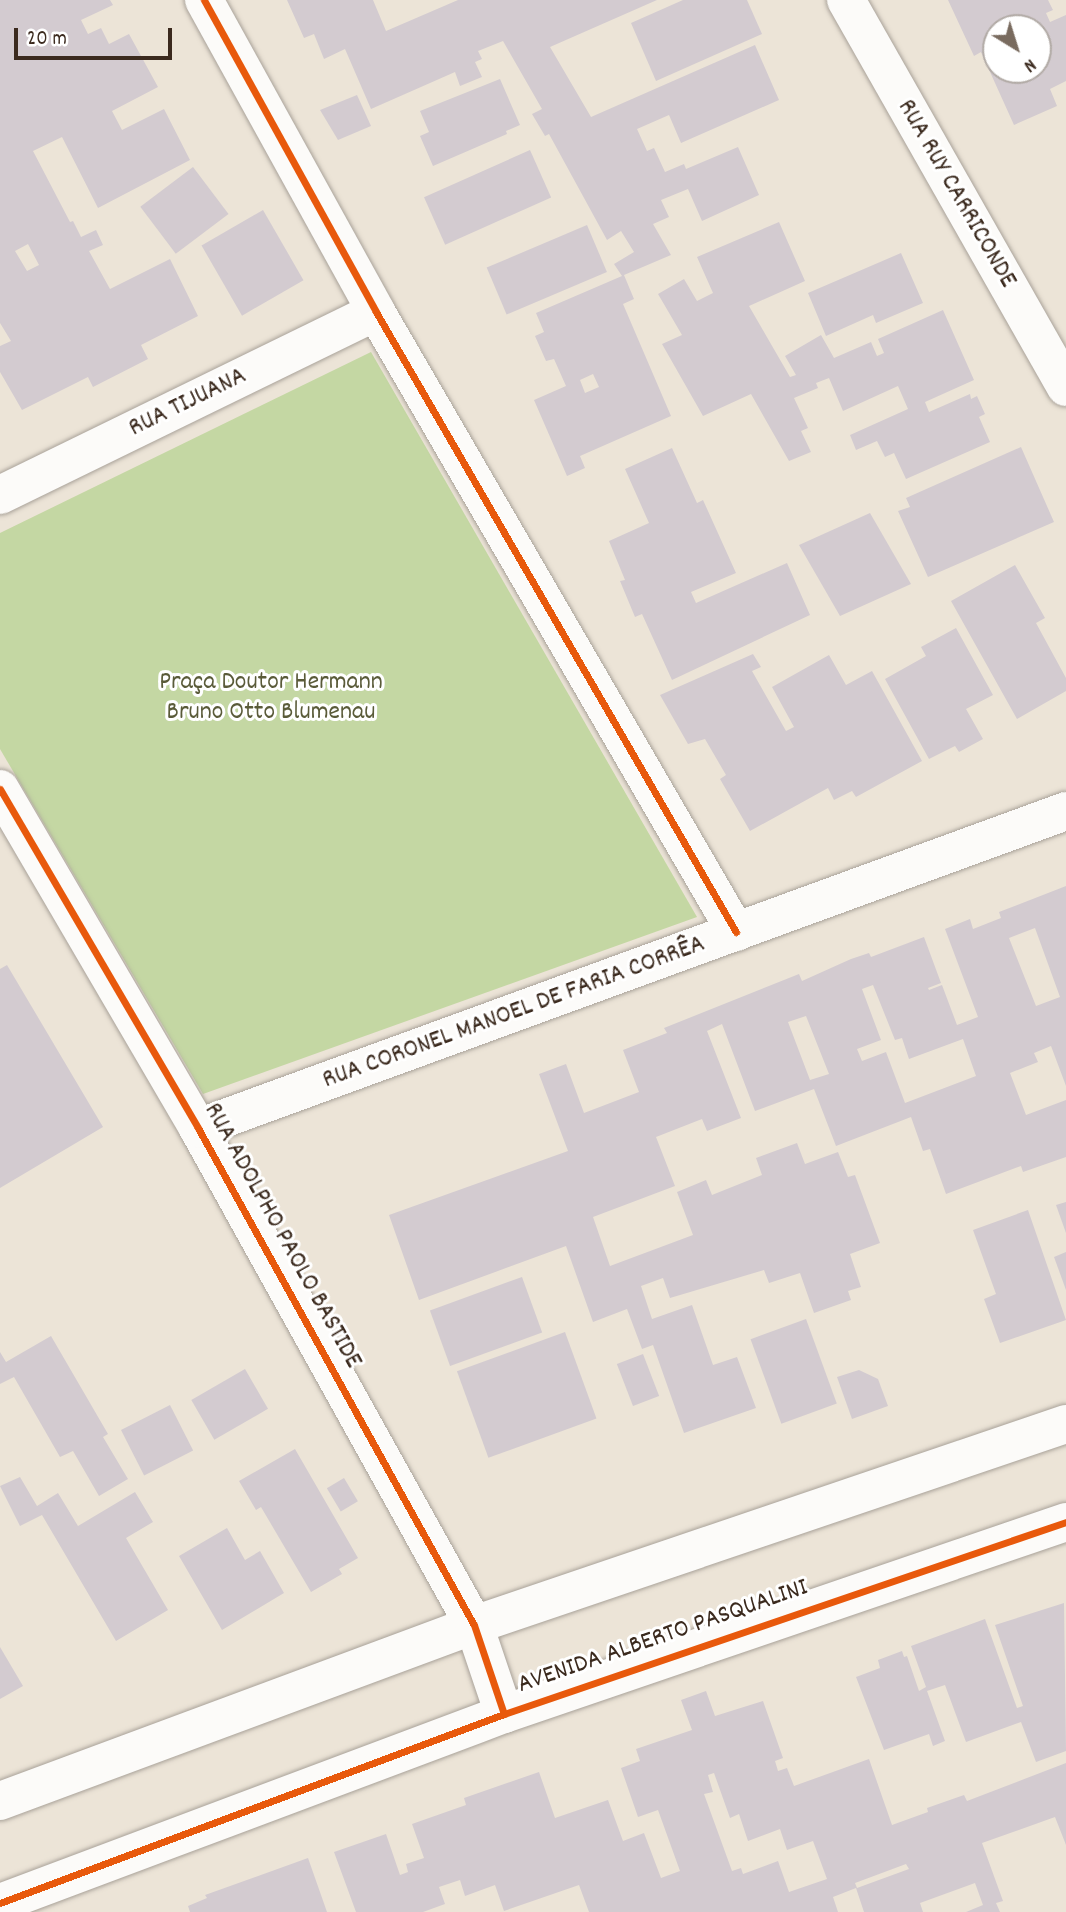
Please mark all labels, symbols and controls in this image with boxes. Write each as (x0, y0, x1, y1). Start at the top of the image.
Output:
scale bar (18, 14, 175, 58)
north arrow (982, 14, 1052, 84)
text: 20 m (27, 25, 67, 55)
text: N (1017, 51, 1041, 78)
street label: RUA RUY CARRICONDE (889, 94, 1023, 294)
street label: RUA TIJUANA (124, 361, 252, 445)
park label: Praça Doutor Hermann Bruno Otto Blumenau (159, 667, 383, 728)
street label: RUA CORONEL MANOEL DE FARIA CORRÊA (319, 929, 709, 1097)
street label: RUA ADOLPHO PAOLO BASTIDE (196, 1098, 368, 1374)
street label: AVENIDA ALBERTO PASQUALINI (514, 1573, 812, 1701)

